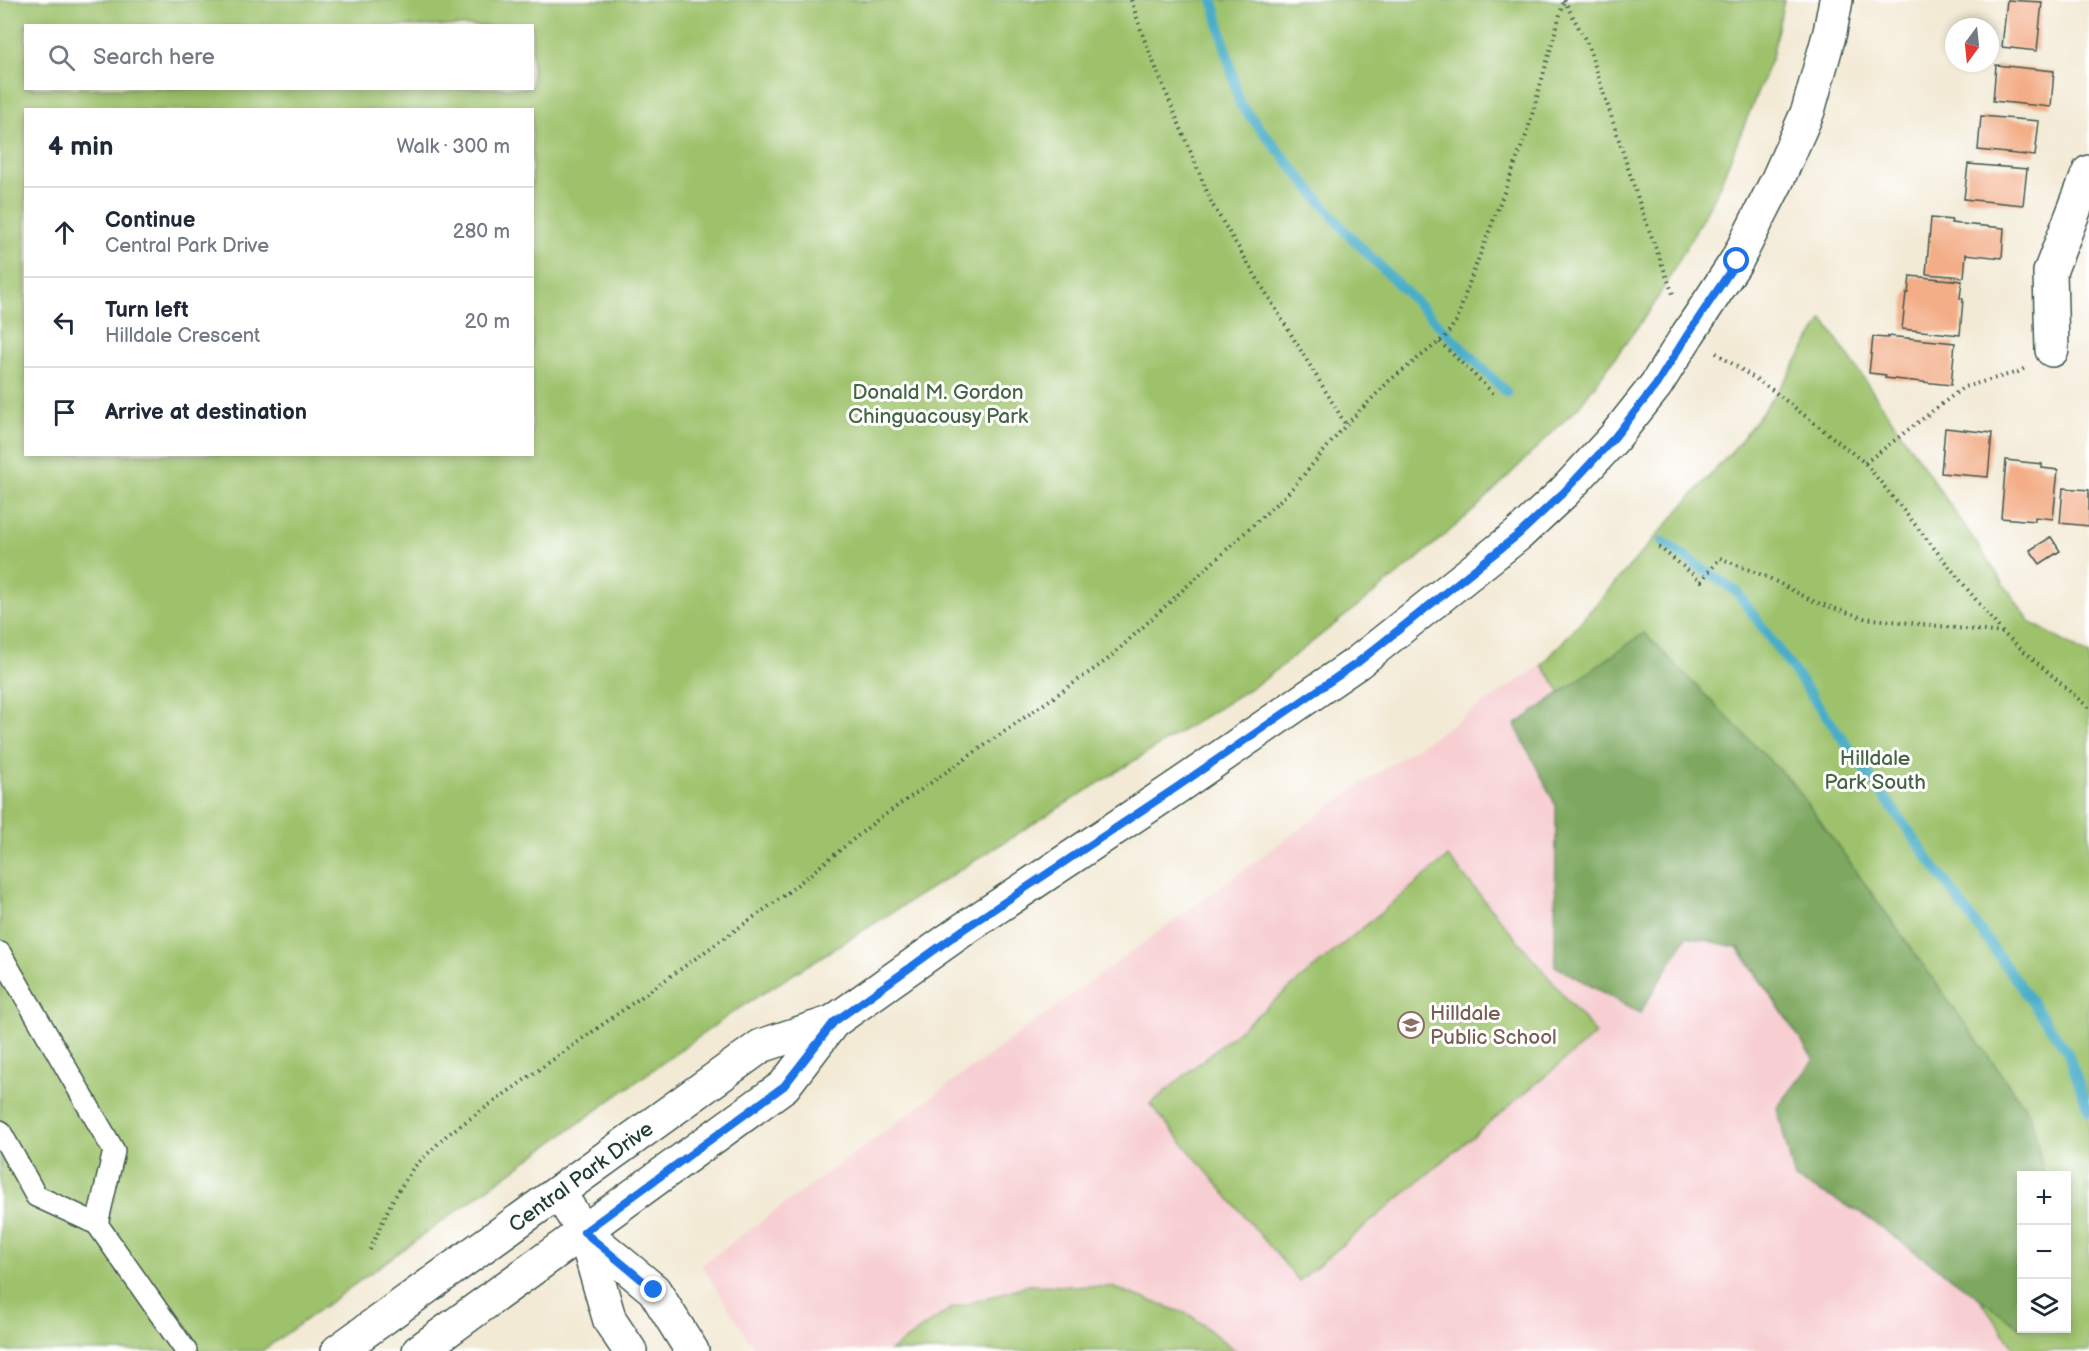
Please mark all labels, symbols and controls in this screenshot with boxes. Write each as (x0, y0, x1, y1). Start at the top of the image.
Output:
north arrow (1945, 18, 1999, 72)
search box (24, 24, 534, 90)
icon: search (45, 41, 78, 74)
text: Search here (93, 44, 215, 71)
text: 4 min (48, 132, 113, 163)
text: Walk · 300 m (397, 135, 510, 159)
text: Continue (105, 207, 195, 234)
icon: ahead (48, 216, 81, 249)
text: 280 m (453, 220, 510, 244)
text: Central Park Drive (105, 234, 269, 258)
route start (1723, 247, 1749, 273)
text: Turn left (105, 297, 189, 324)
icon: left (48, 306, 81, 339)
text: 20 m (465, 310, 510, 334)
text: Hilldale Crescent (105, 324, 260, 348)
park label: Donald M. Gordon Chinguacousy Park (848, 380, 1029, 429)
icon: arrive (48, 396, 81, 429)
text: Arrive at destination (105, 399, 307, 426)
park label: Hilldale Park South (1824, 746, 1926, 795)
place label: Hilldale Public School (1430, 1001, 1557, 1050)
school or university icon: Hilldale Public School (1396, 1010, 1426, 1040)
street label: Central Park Drive (504, 1116, 658, 1238)
map controls (2017, 1171, 2071, 1333)
button: + (2017, 1171, 2071, 1225)
button: − (2017, 1225, 2071, 1279)
route end (640, 1276, 666, 1302)
button: layers (2017, 1279, 2071, 1333)

